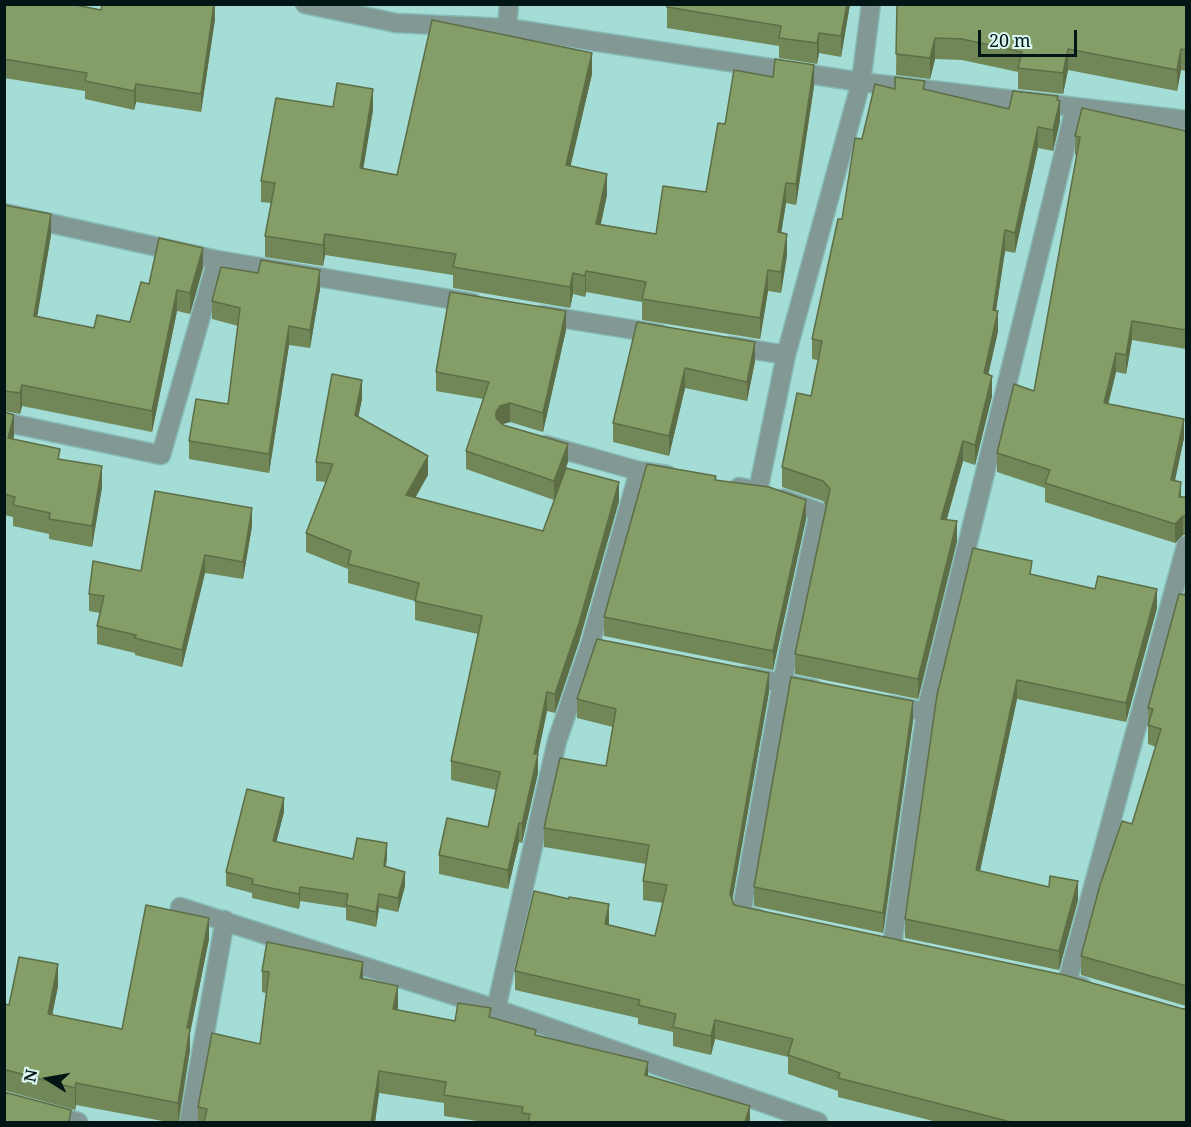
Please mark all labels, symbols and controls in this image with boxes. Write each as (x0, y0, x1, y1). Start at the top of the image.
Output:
scale bar (981, 18, 1080, 56)
text: 20 m (989, 28, 1031, 52)
north arrow (18, 1049, 78, 1109)
text: N (18, 1067, 42, 1084)

